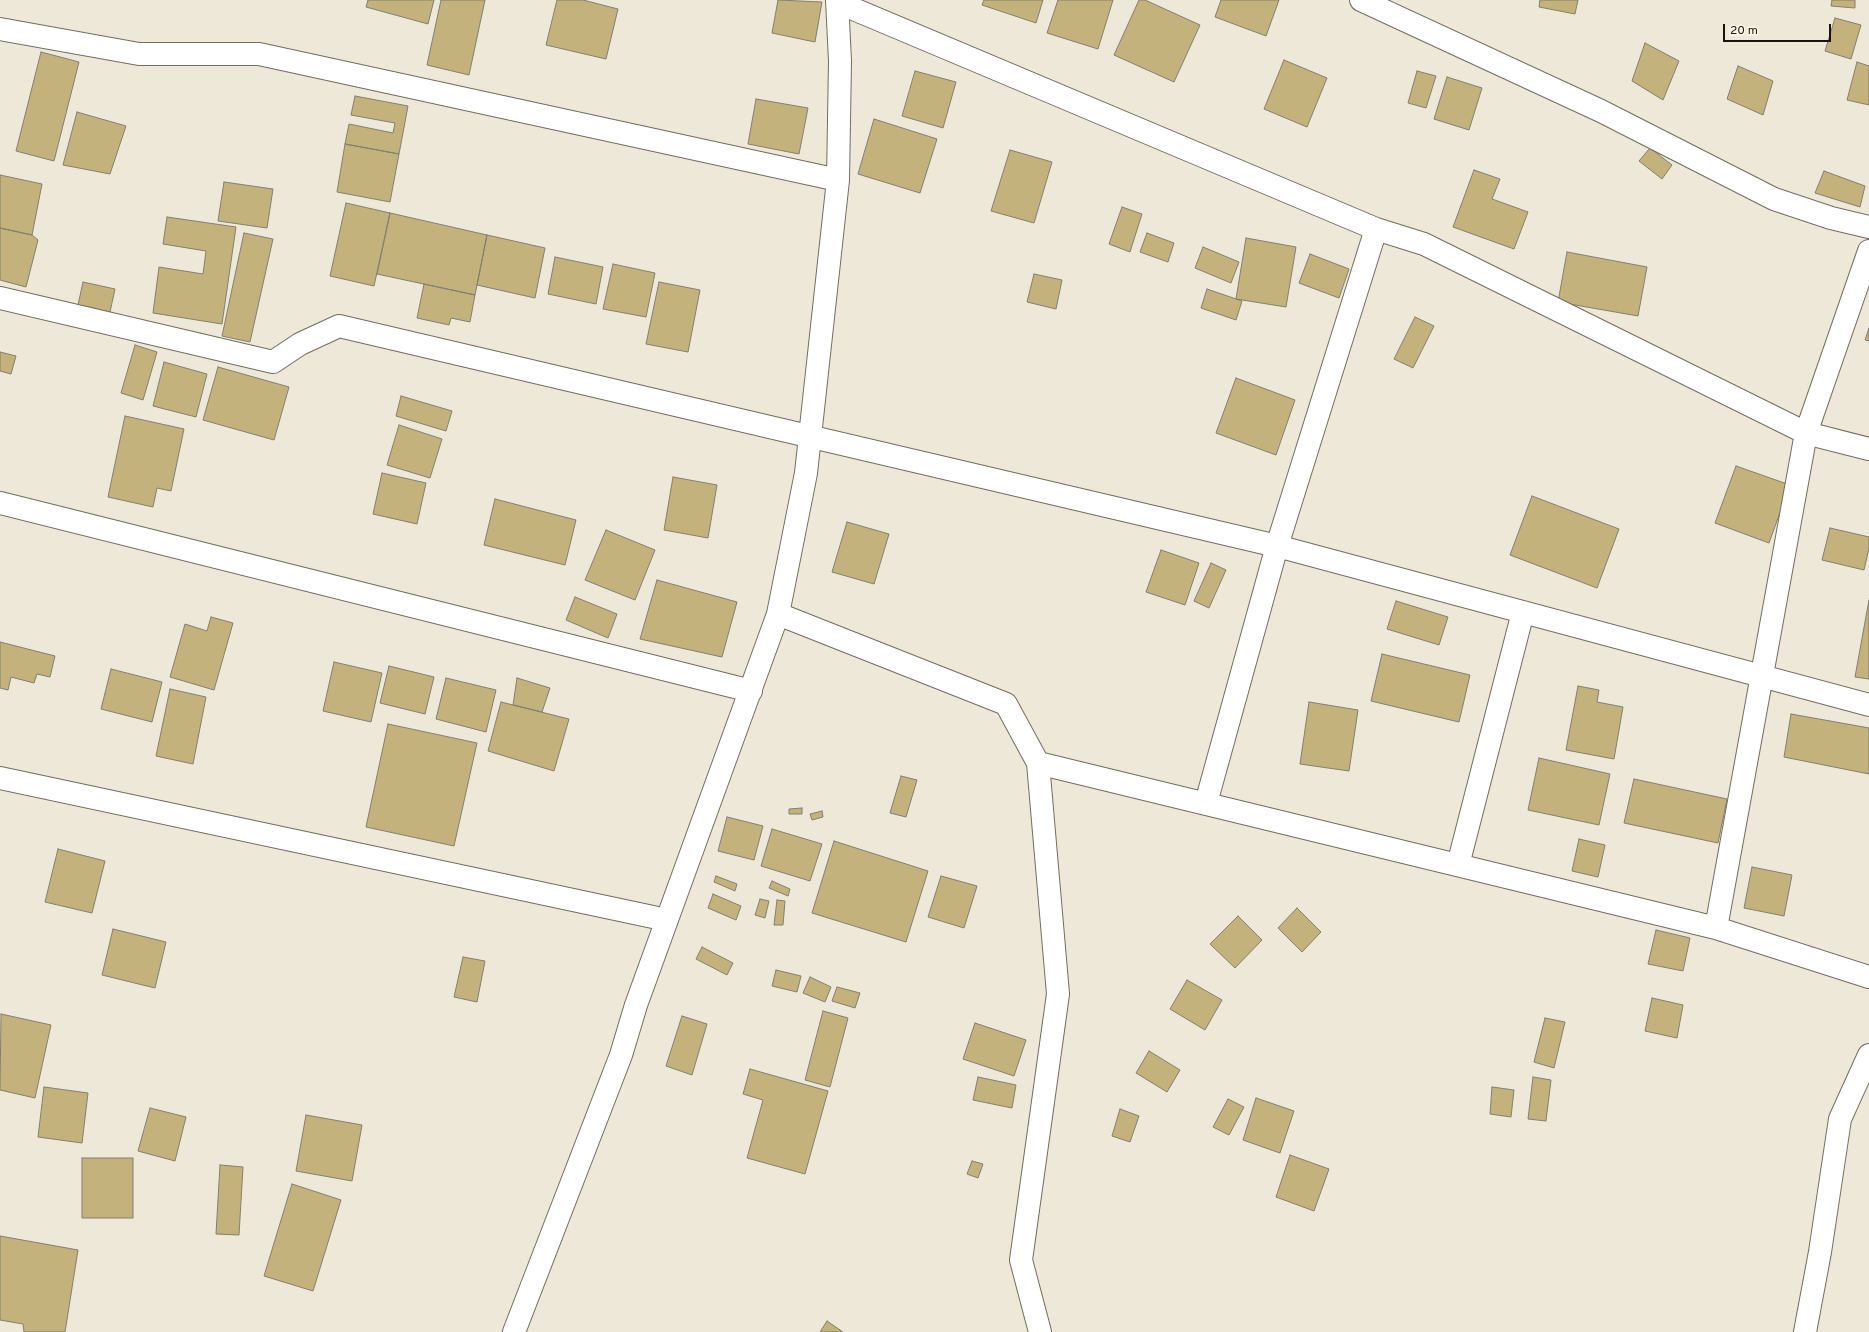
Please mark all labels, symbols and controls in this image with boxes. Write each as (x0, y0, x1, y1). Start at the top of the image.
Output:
scale bar (1725, 16, 1833, 42)
text: 20 m (1730, 23, 1758, 39)

